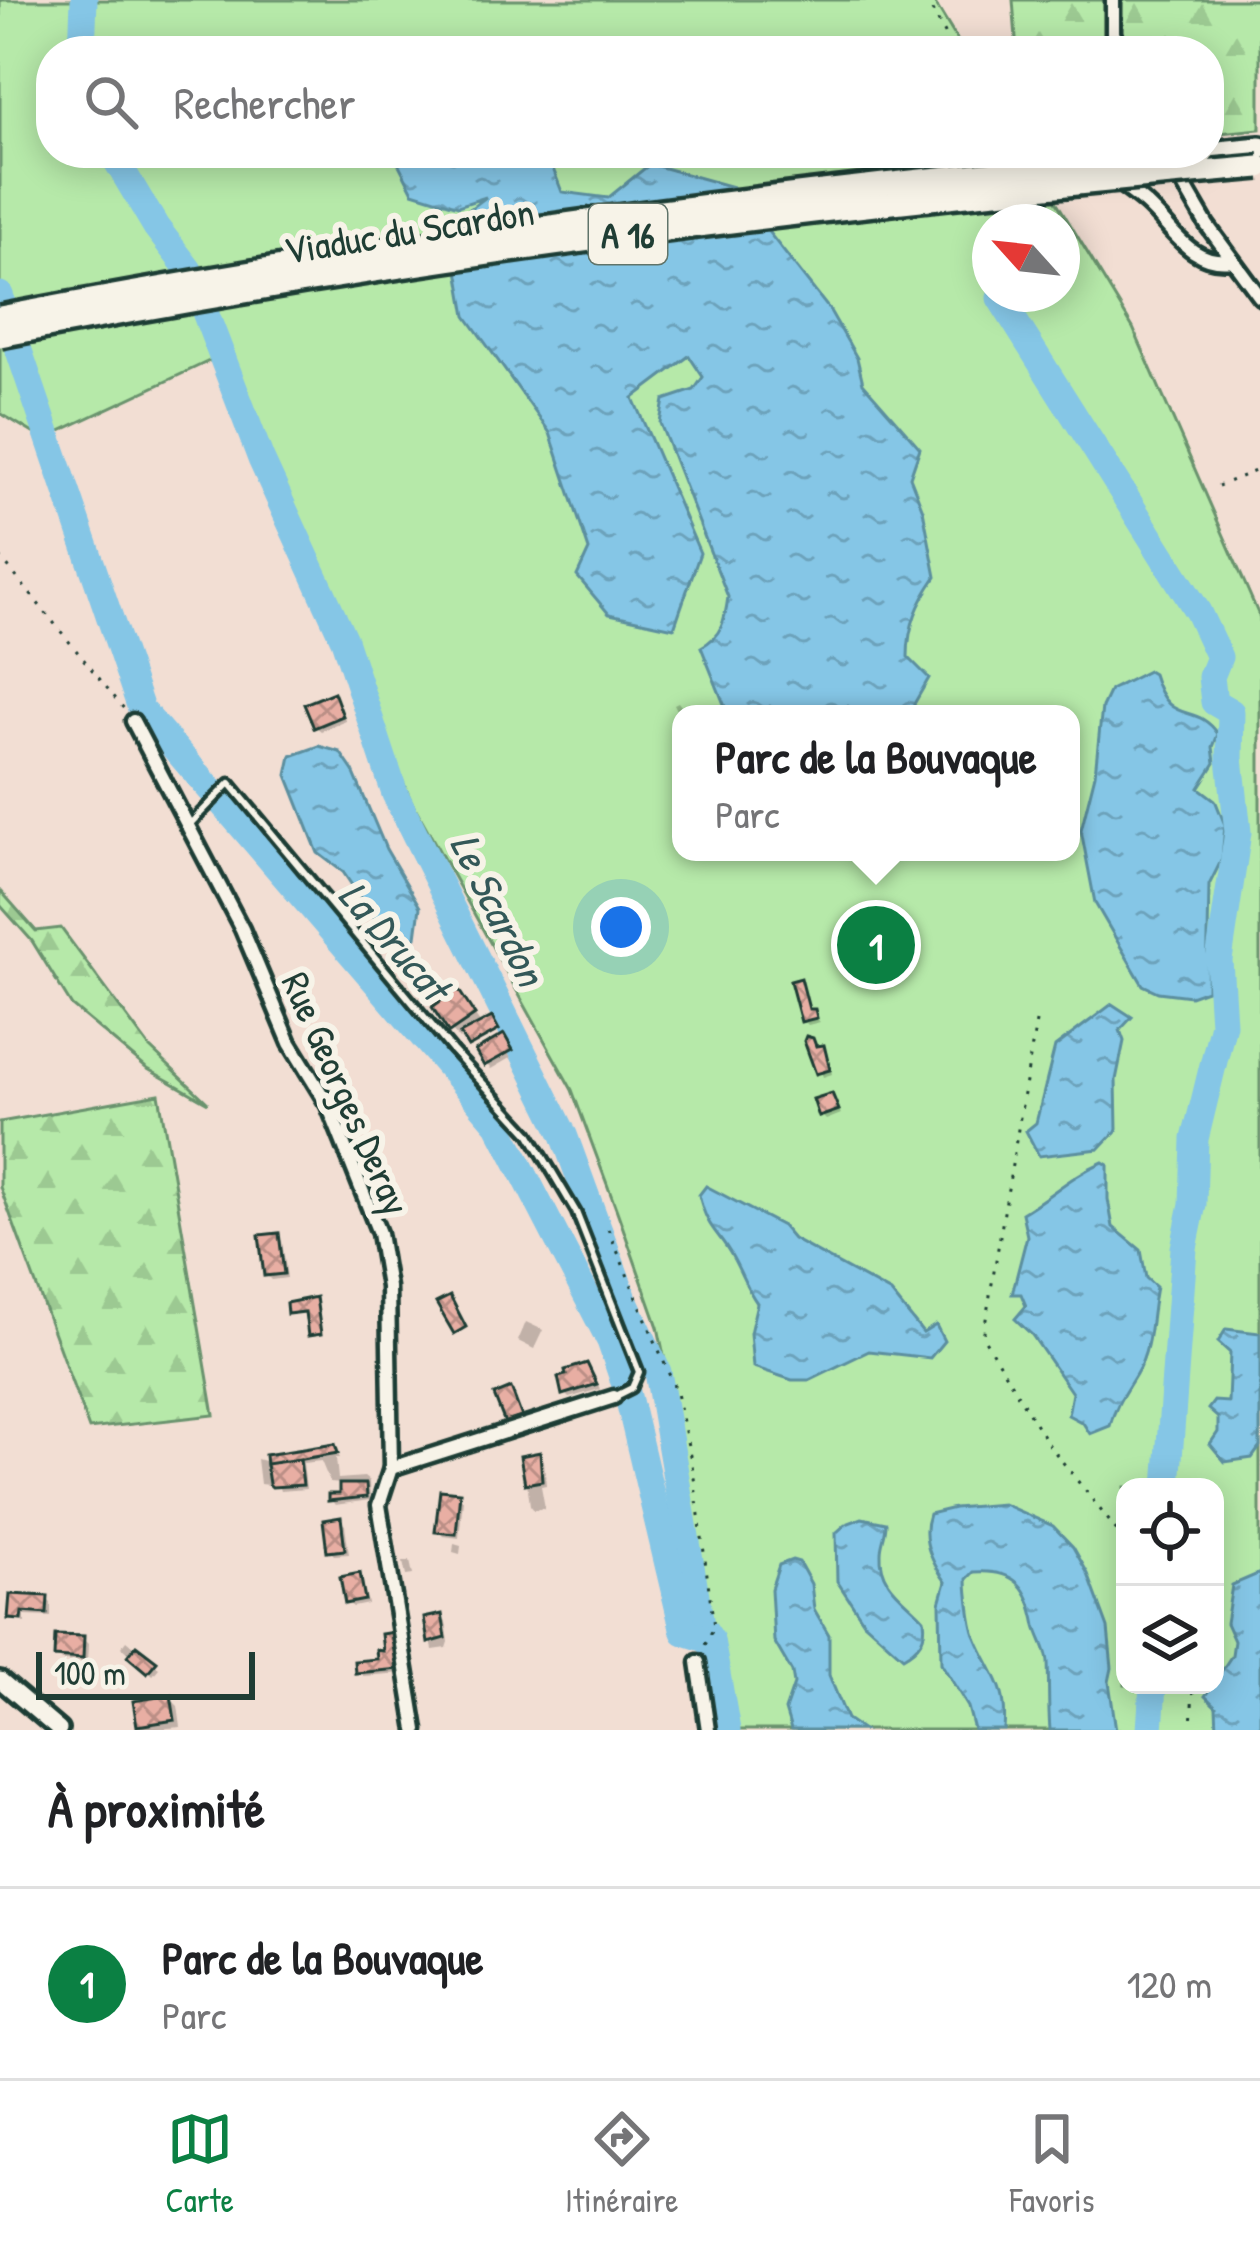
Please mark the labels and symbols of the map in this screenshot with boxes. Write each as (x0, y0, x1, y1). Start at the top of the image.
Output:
street label: Viaduc du Scardon (280, 184, 538, 276)
road number: A 16 (589, 204, 667, 264)
north arrow (972, 204, 1080, 312)
water label: Le Scardon (438, 823, 562, 997)
water label: La Drucat (327, 868, 467, 1016)
your location (591, 897, 651, 957)
pin: 1 (837, 900, 915, 990)
street label: Rue Georges Deray (270, 963, 424, 1223)
scale bar (36, 1646, 255, 1699)

